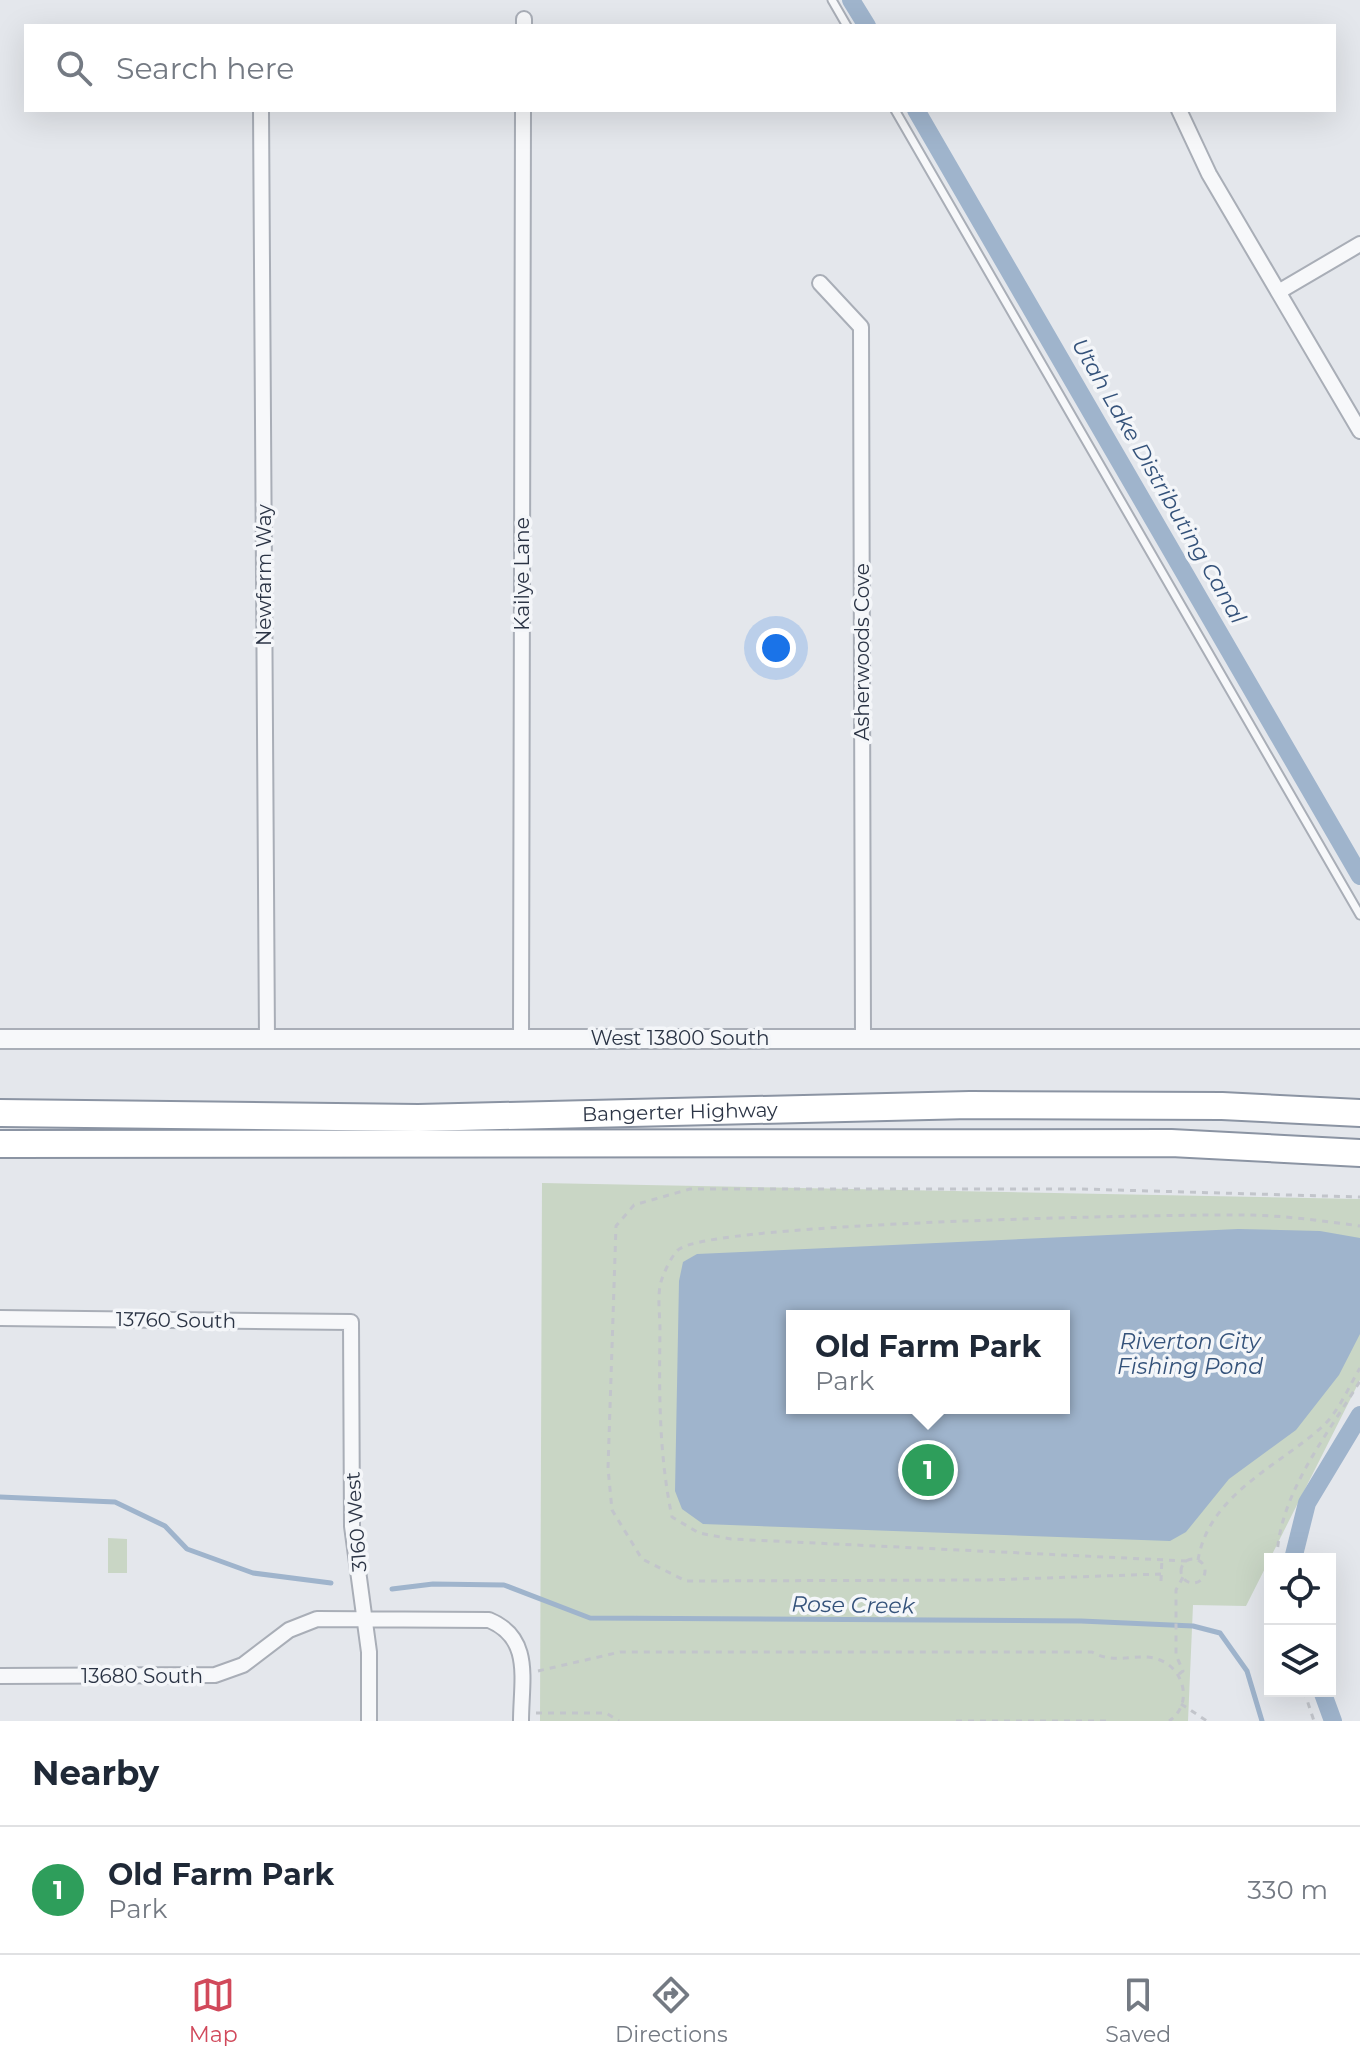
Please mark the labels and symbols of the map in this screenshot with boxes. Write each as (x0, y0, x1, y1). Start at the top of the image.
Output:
water label: Utah Lake Distributing Canal (1066, 334, 1252, 629)
street label: Newfarm Way (252, 504, 276, 646)
street label: Kailye Lane (510, 517, 534, 631)
street label: Asherwoods Cove (850, 563, 874, 741)
your location (756, 628, 796, 668)
street label: West 13800 South (590, 1026, 770, 1050)
street label: Bangerter Highway (582, 1098, 778, 1126)
street label: 13760 South (116, 1307, 236, 1333)
water label: Riverton City Fishing Pond (1117, 1328, 1263, 1380)
pin: 1 (902, 1440, 954, 1500)
street label: 3160 West (341, 1471, 371, 1573)
water label: Rose Creek (791, 1590, 916, 1620)
street label: 13680 South (81, 1664, 203, 1688)

